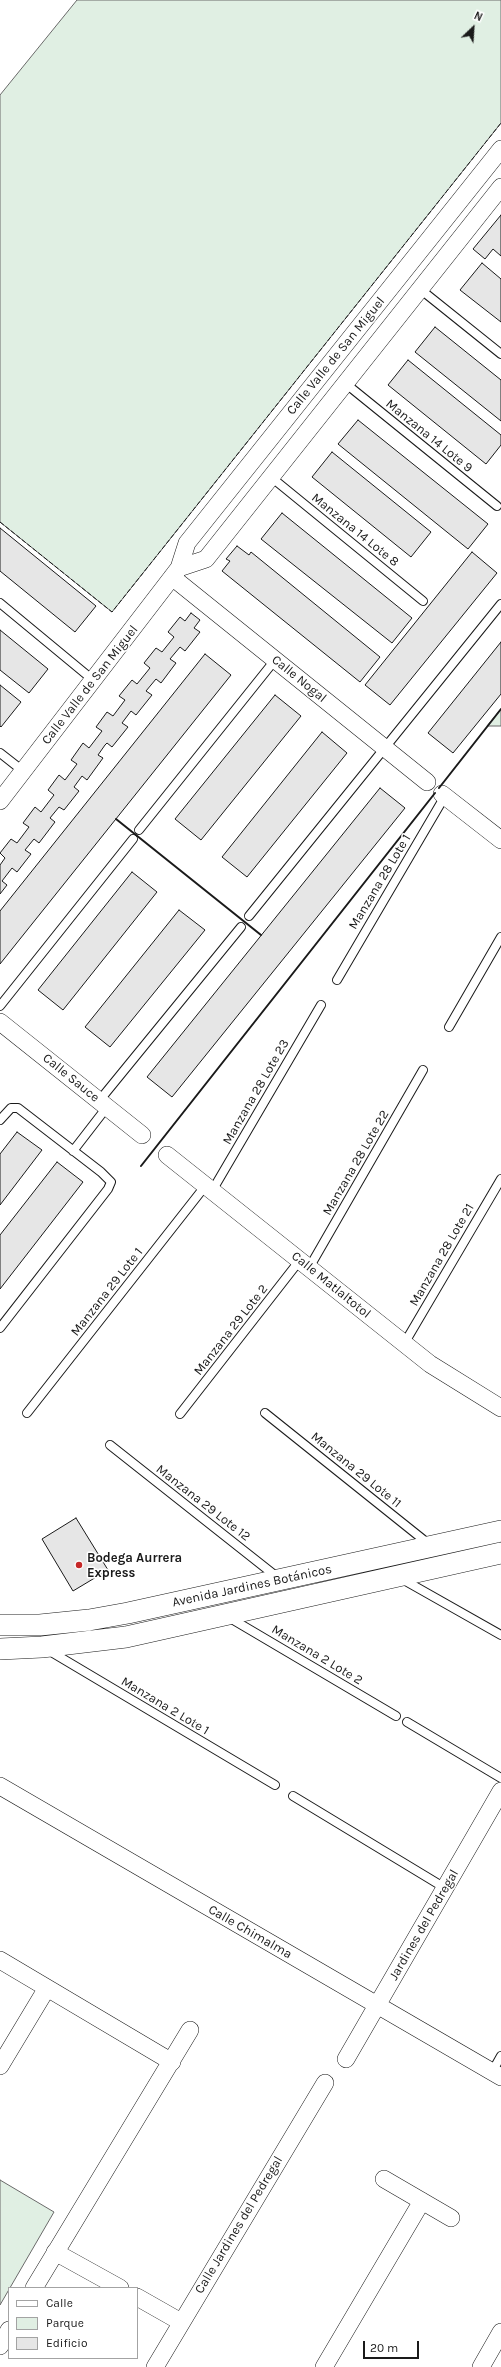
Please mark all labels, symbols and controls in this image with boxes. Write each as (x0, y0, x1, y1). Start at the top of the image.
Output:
north arrow (453, 8, 493, 48)
text: N (472, 9, 485, 24)
street label: Calle Valle de San Miguel (284, 294, 388, 418)
street label: Manzana 14 Lote 9 (382, 396, 476, 476)
street label: Manzana 14 Lote 8 (308, 490, 402, 570)
street label: Calle Valle de San Miguel (39, 622, 141, 748)
street label: Calle Nogal (268, 652, 330, 706)
street label: Manzana 28 Lote 1 (345, 832, 415, 932)
street label: Manzana 28 Lote 23 (219, 1037, 293, 1147)
street label: Calle Sauce (39, 1050, 103, 1106)
street label: Manzana 28 Lote 22 (320, 1108, 392, 1218)
street label: Manzana 28 Lote 21 (406, 1201, 478, 1309)
street label: Manzana 29 Lote 1 (68, 1245, 146, 1339)
street label: Calle Matlaltotol (288, 1248, 374, 1322)
street label: Manzana 29 Lote 2 (191, 1281, 271, 1379)
street label: Manzana 29 Lote 11 (308, 1429, 404, 1511)
street label: Manzana 29 Lote 12 (153, 1461, 253, 1545)
place label: Bodega Aurrera Express (87, 1550, 182, 1581)
marker: Bodega Aurrera Express (74, 1560, 84, 1570)
street label: Avenida Jardines Botánicos (171, 1561, 333, 1611)
street label: Manzana 2 Lote 2 (269, 1622, 365, 1688)
street label: Manzana 2 Lote 1 (118, 1674, 212, 1738)
street label: Jardines del Pedregal (386, 1867, 462, 1983)
street label: Calle Chimalma (205, 1902, 295, 1962)
street label: Calle Jardines del Pedregal (192, 2153, 286, 2297)
legend (8, 2287, 138, 2359)
text: Calle (46, 2296, 73, 2310)
text: Parque (46, 2316, 84, 2330)
scale bar (365, 2333, 421, 2359)
text: Edificio (46, 2336, 87, 2350)
text: 20 m (370, 2341, 398, 2355)

